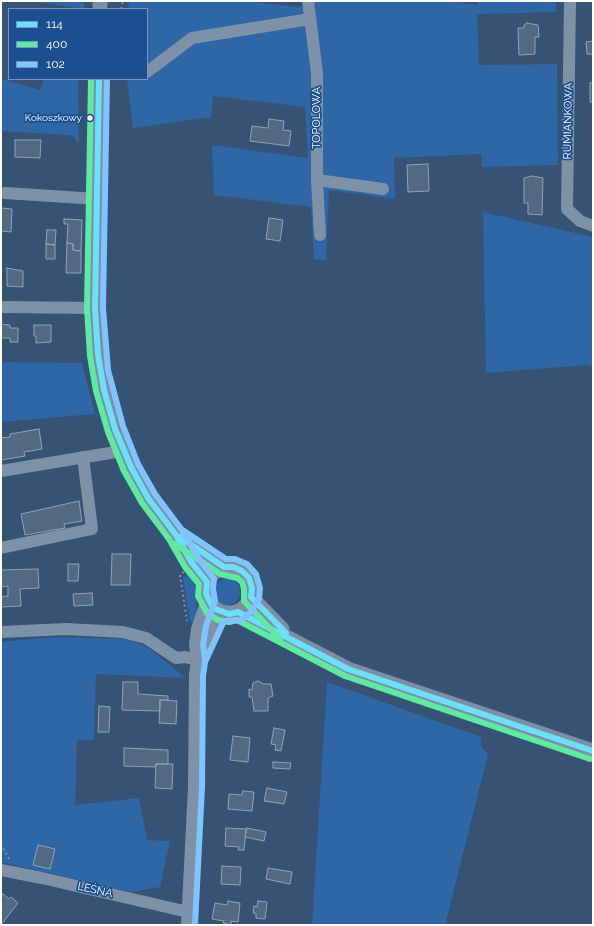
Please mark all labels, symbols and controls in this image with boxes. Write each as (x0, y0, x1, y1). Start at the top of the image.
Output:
legend (8, 8, 148, 80)
text: 114 (46, 17, 63, 31)
text: 400 (46, 37, 67, 51)
text: 102 (46, 57, 65, 71)
street label: RUMIANKOWA (561, 83, 575, 159)
street label: TOPOLOWA (310, 87, 324, 149)
place label: Kokoszkowy (25, 112, 82, 124)
marker: Kokoszkowy (85, 113, 95, 123)
street label: LEŚNA (76, 880, 114, 900)

